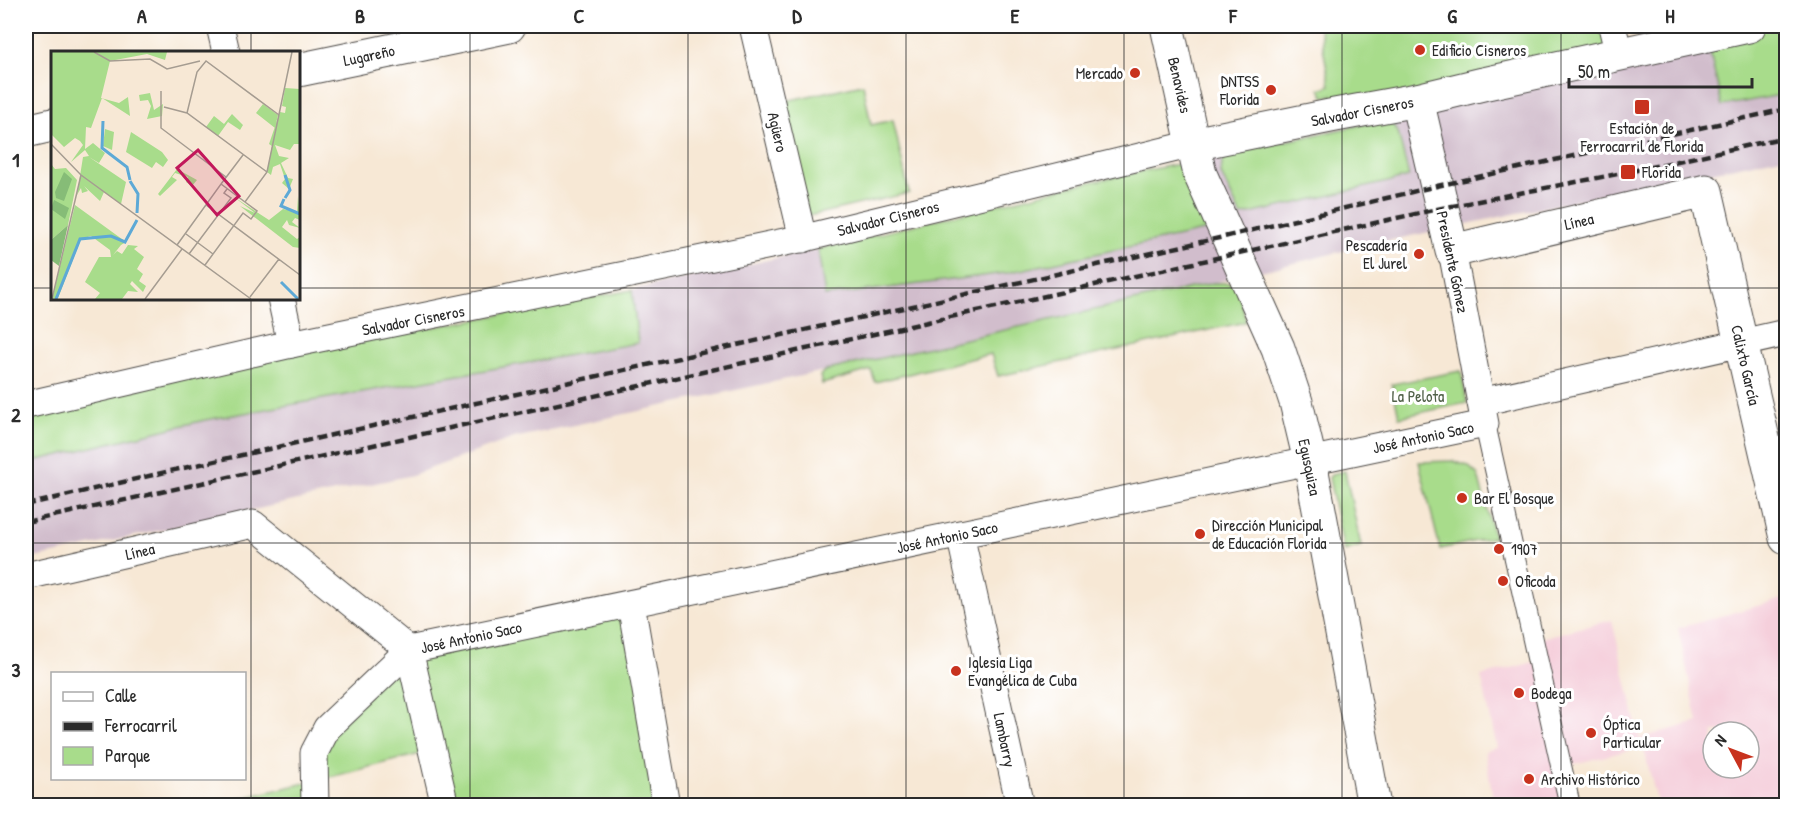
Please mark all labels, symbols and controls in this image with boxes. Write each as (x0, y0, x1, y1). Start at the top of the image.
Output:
text: A (137, 2, 147, 29)
text: B (355, 2, 365, 29)
text: C (574, 2, 585, 29)
text: D (792, 2, 802, 29)
text: E (1011, 2, 1020, 29)
text: F (1228, 2, 1238, 29)
text: G (1447, 2, 1457, 29)
text: H (1665, 2, 1675, 29)
street label: Lugareño (341, 39, 397, 71)
place label: Edificio Cisneros (1432, 39, 1526, 61)
marker: Edificio Cisneros (1413, 43, 1427, 57)
inset map (51, 51, 300, 300)
scale bar (1569, 51, 1752, 89)
street label: Benavides (1163, 55, 1197, 115)
text: 50 m (1578, 59, 1610, 84)
place label: Mercado (1076, 62, 1124, 84)
marker: Mercado (1128, 66, 1142, 80)
place label: DNTSS Florida (1219, 70, 1260, 110)
marker: DNTSS Florida (1264, 83, 1278, 97)
street label: Salvador Cisneros (1309, 90, 1415, 132)
marker: Estación de Ferrocarril de Florida (1633, 98, 1651, 116)
street label: Agüero (763, 110, 793, 155)
place label: Estación de Ferrocarril de Florida (1580, 117, 1703, 157)
text: 1 (12, 146, 20, 173)
place label: Florida (1641, 161, 1681, 183)
marker: Florida (1619, 163, 1637, 181)
street label: Salvador Cisneros (835, 195, 941, 241)
street label: Línea (1562, 207, 1596, 235)
street label: Presidente Gómez (1431, 209, 1475, 315)
place label: Pescadería El Jurel (1346, 234, 1408, 274)
marker: Pescadería El Jurel (1412, 247, 1426, 261)
street label: Salvador Cisneros (360, 299, 466, 341)
street label: Calixto García (1726, 323, 1766, 407)
park label: La Pelota (1392, 385, 1444, 407)
text: 2 (11, 401, 21, 428)
street label: José Antonio Saco (1370, 415, 1476, 458)
street label: Egusquiza (1293, 437, 1327, 497)
place label: Bar El Bosque (1474, 487, 1555, 509)
marker: Bar El Bosque (1455, 491, 1469, 505)
place label: Dirección Municipal de Educación Florida (1212, 514, 1327, 554)
street label: José Antonio Saco (894, 515, 1000, 558)
marker: Dirección Municipal de Educación Florida (1193, 527, 1207, 541)
street label: Línea (123, 537, 157, 565)
place label: 1907 (1511, 538, 1538, 560)
marker: 1907 (1492, 542, 1506, 556)
place label: Oficoda (1515, 570, 1555, 592)
marker: Oficoda (1496, 574, 1510, 588)
street label: José Antonio Saco (418, 615, 524, 658)
place label: Iglesia Liga Evangélica de Cuba (968, 651, 1077, 691)
text: 3 (12, 656, 21, 683)
marker: Iglesia Liga Evangélica de Cuba (949, 664, 963, 678)
legend (51, 672, 246, 780)
place label: Bodega (1531, 682, 1572, 704)
text: Calle (105, 683, 137, 708)
marker: Bodega (1512, 686, 1526, 700)
street label: Lambarry (989, 711, 1022, 769)
text: Ferrocarril (104, 713, 177, 738)
place label: Óptica Particular (1603, 713, 1662, 753)
north arrow (1701, 720, 1761, 780)
marker: Óptica Particular (1584, 726, 1598, 740)
text: N (1709, 729, 1731, 751)
text: Parque (105, 743, 150, 768)
place label: Archivo Histórico (1541, 768, 1640, 790)
marker: Archivo Histórico (1522, 772, 1536, 786)

